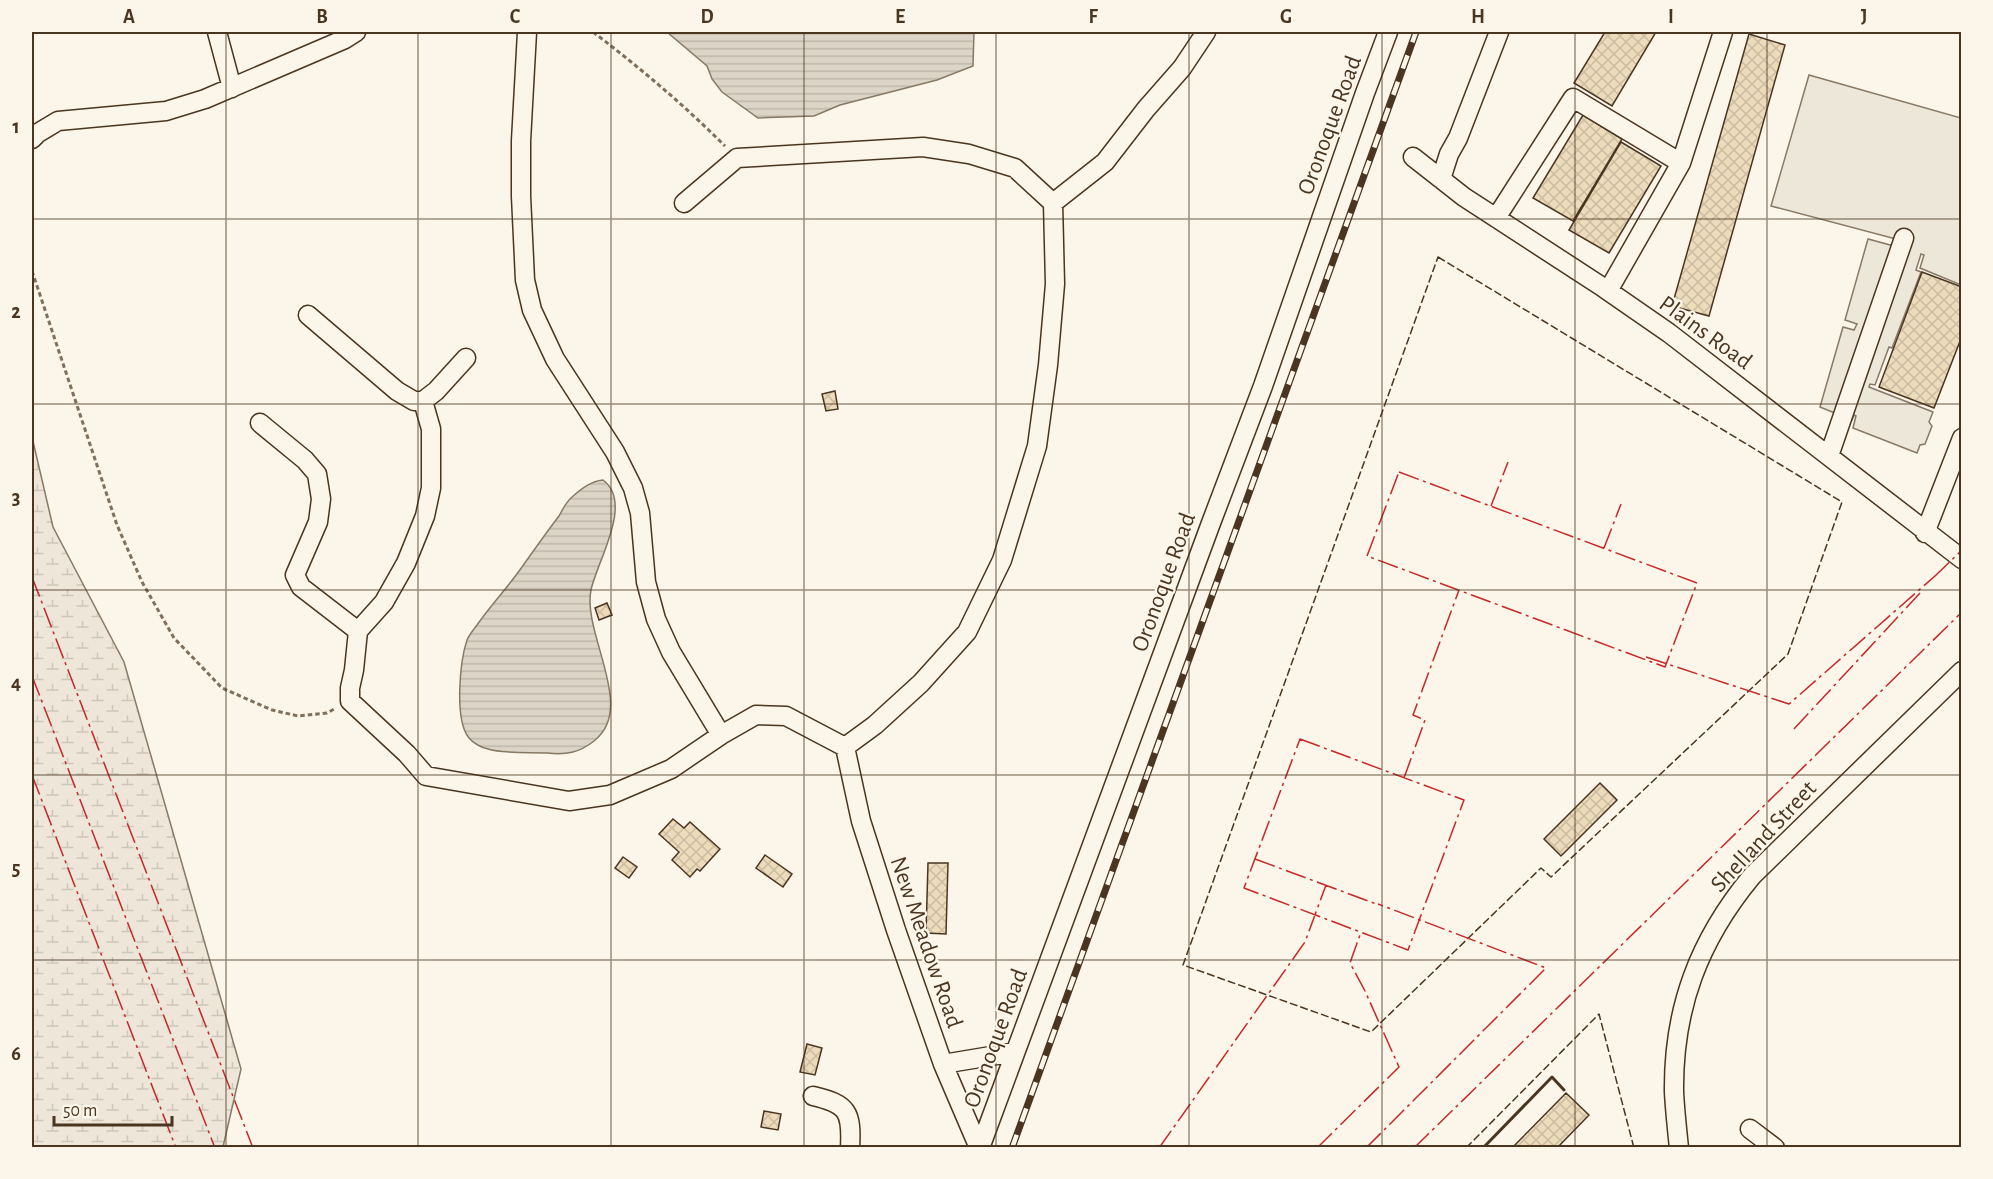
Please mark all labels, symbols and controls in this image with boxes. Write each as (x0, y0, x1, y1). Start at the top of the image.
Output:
text: A (123, 7, 135, 27)
text: B (316, 7, 328, 27)
text: C (510, 7, 521, 27)
text: D (700, 7, 714, 27)
text: E (895, 7, 905, 27)
text: F (1088, 7, 1098, 27)
text: G (1280, 7, 1292, 27)
text: H (1471, 7, 1485, 27)
text: I (1668, 7, 1674, 27)
text: J (1861, 7, 1867, 27)
street label: Oronoque Road (1294, 53, 1366, 198)
text: 1 (12, 117, 20, 137)
street label: Plains Road (1655, 291, 1756, 374)
text: 2 (11, 302, 21, 322)
text: 3 (12, 488, 20, 508)
street label: Oronoque Road (1128, 510, 1200, 655)
text: 4 (11, 673, 21, 693)
street label: Shelland Street (1706, 776, 1821, 897)
street label: New Meadow Road (885, 854, 967, 1031)
text: 5 (12, 859, 20, 879)
street label: Oronoque Road (960, 966, 1032, 1111)
text: 6 (11, 1044, 21, 1064)
scale bar (54, 1089, 172, 1127)
text: 50 m (63, 1102, 97, 1120)

